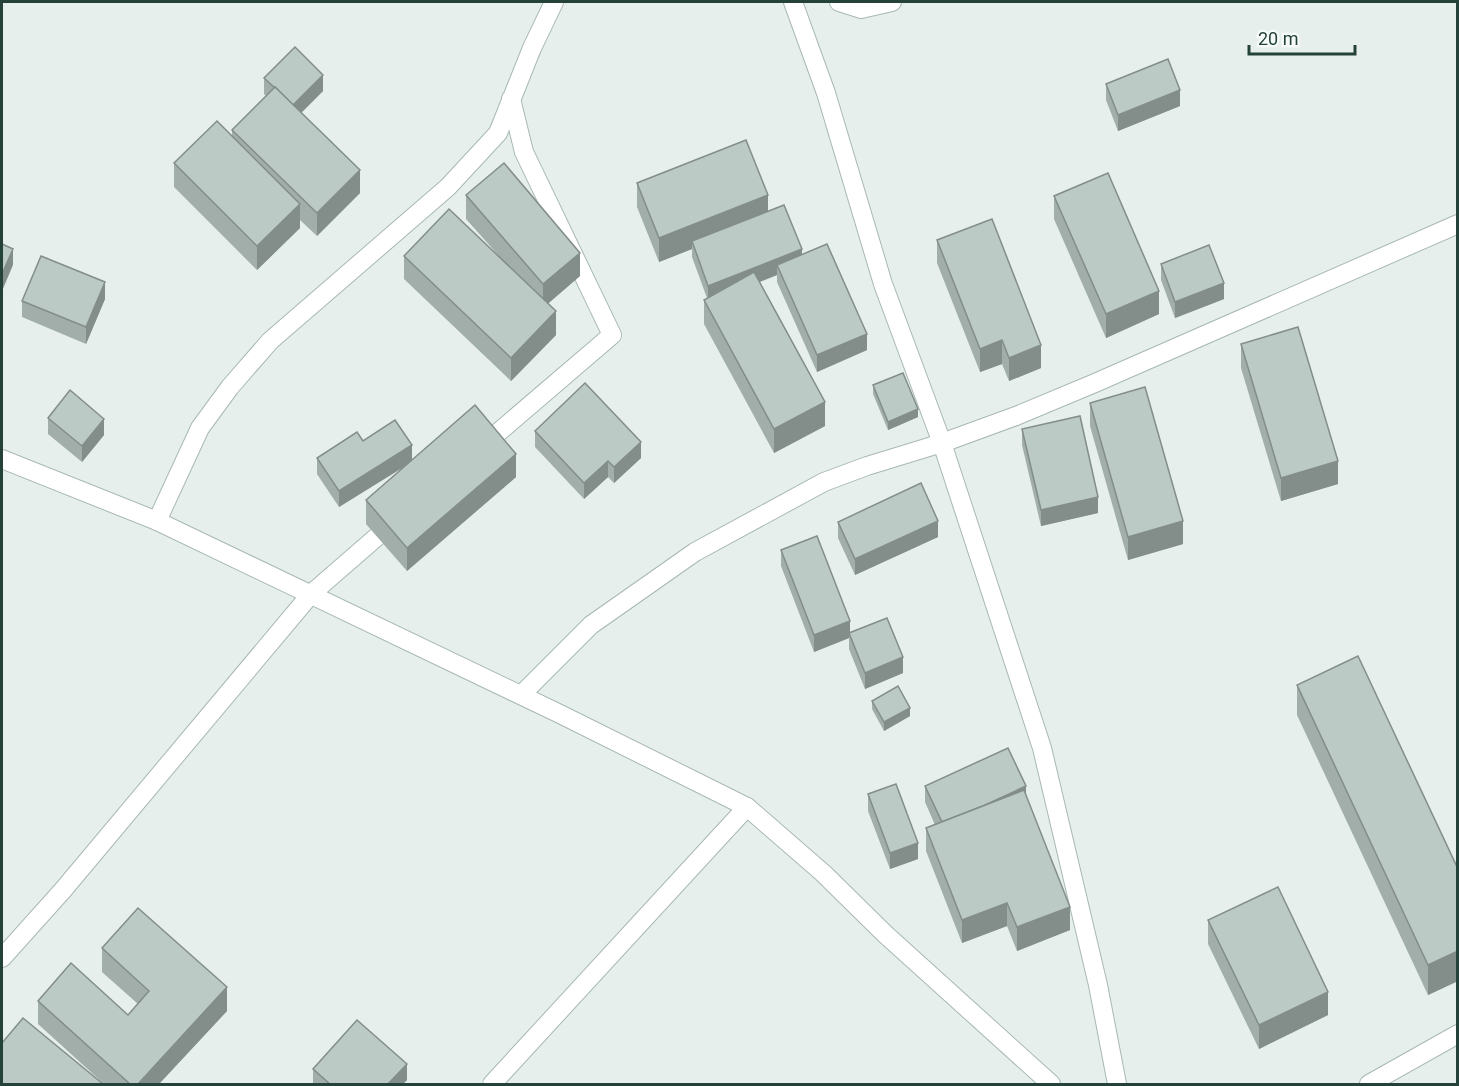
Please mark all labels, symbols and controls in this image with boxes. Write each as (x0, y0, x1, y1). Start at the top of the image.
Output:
scale bar (1249, 18, 1356, 56)
text: 20 m (1258, 28, 1298, 49)

